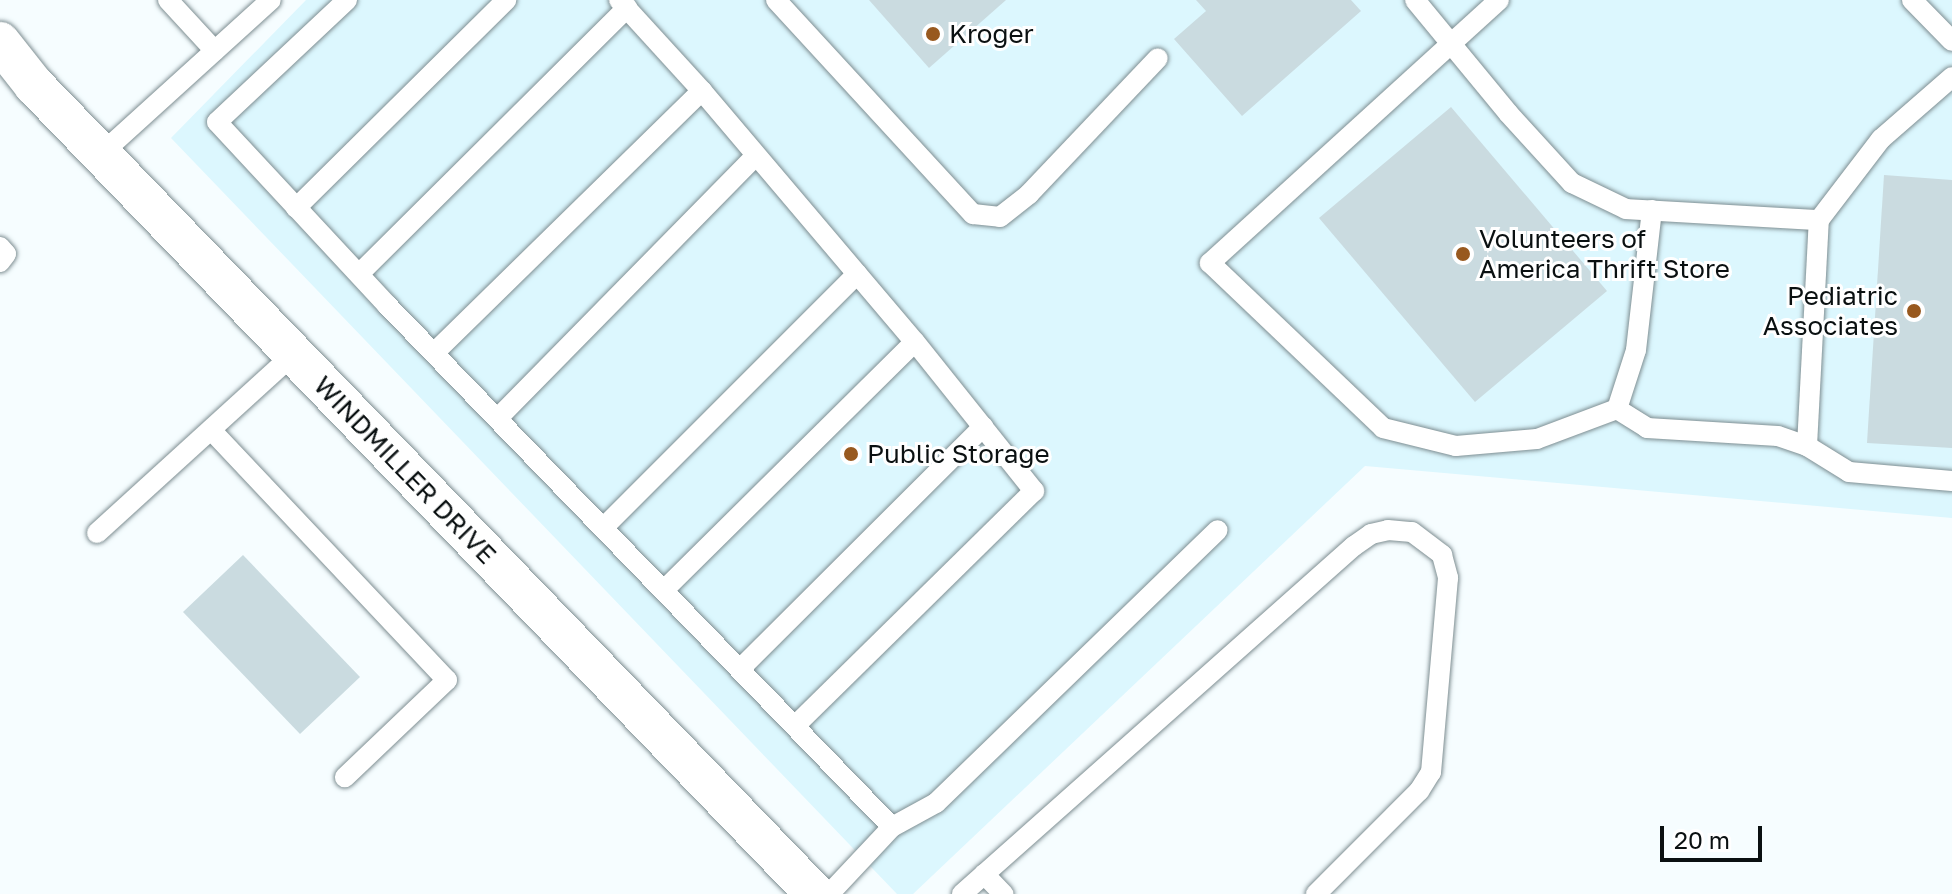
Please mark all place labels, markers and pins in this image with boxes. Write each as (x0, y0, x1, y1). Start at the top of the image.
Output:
place label: Kroger (949, 18, 1034, 50)
marker: Kroger (924, 25, 942, 43)
place label: Volunteers of America Thrift Store (1479, 223, 1730, 284)
marker: Volunteers of America Thrift Store (1454, 245, 1472, 263)
place label: Pediatric Associates (1763, 280, 1898, 342)
marker: Pediatric Associates (1905, 302, 1923, 320)
place label: Public Storage (867, 438, 1049, 470)
marker: Public Storage (842, 445, 860, 463)

